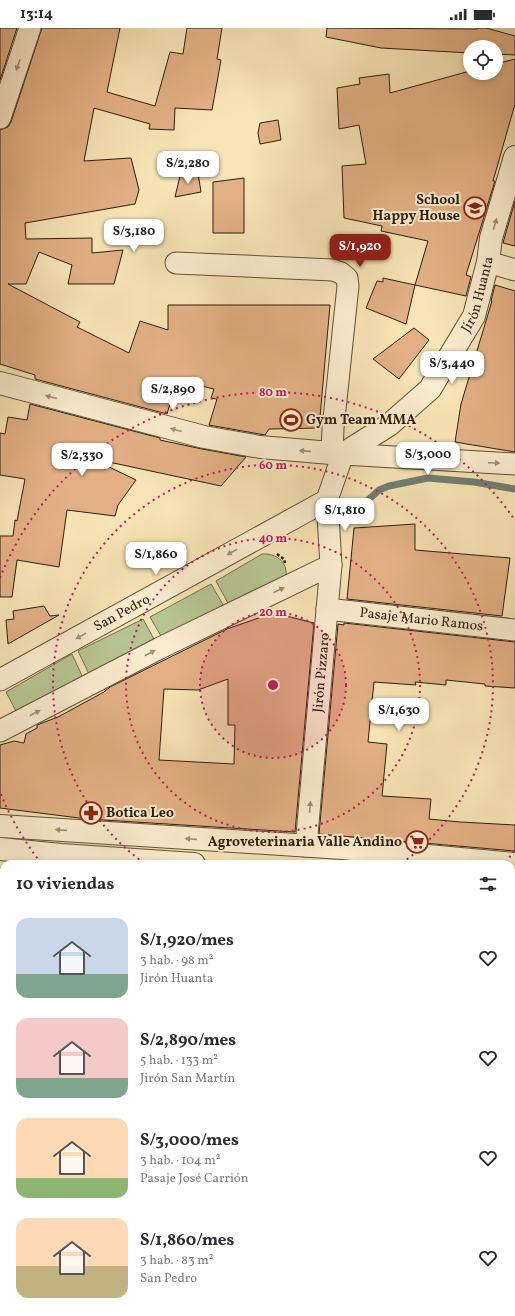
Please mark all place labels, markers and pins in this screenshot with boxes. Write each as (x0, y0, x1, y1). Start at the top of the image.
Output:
pin: S/2,280 (151, 151, 225, 185)
place label: School Happy House (373, 191, 460, 226)
school or university icon: School Happy House (462, 195, 488, 221)
pin: S/3,180 (97, 219, 171, 253)
pin: S/1,920 (323, 234, 397, 268)
pin: S/3,440 (415, 351, 489, 385)
pin: S/2,890 (136, 377, 210, 411)
sports icon: Gym Team MMA (278, 407, 304, 433)
place label: Gym Team MMA (306, 411, 416, 430)
pin: S/3,000 (391, 442, 465, 476)
pin: S/2,330 (45, 443, 119, 477)
pin: S/1,810 (308, 498, 382, 532)
pin: S/1,860 (119, 542, 193, 576)
centre of rings (266, 678, 280, 692)
pin: S/1,630 (362, 698, 436, 732)
pharmacy icon: Botica Leo (78, 800, 104, 826)
place label: Botica Leo (106, 804, 174, 823)
supermarket icon: Agroveterinaria Valle Andino (404, 829, 430, 855)
place label: Agroveterinaria Valle Andino (208, 833, 402, 852)

